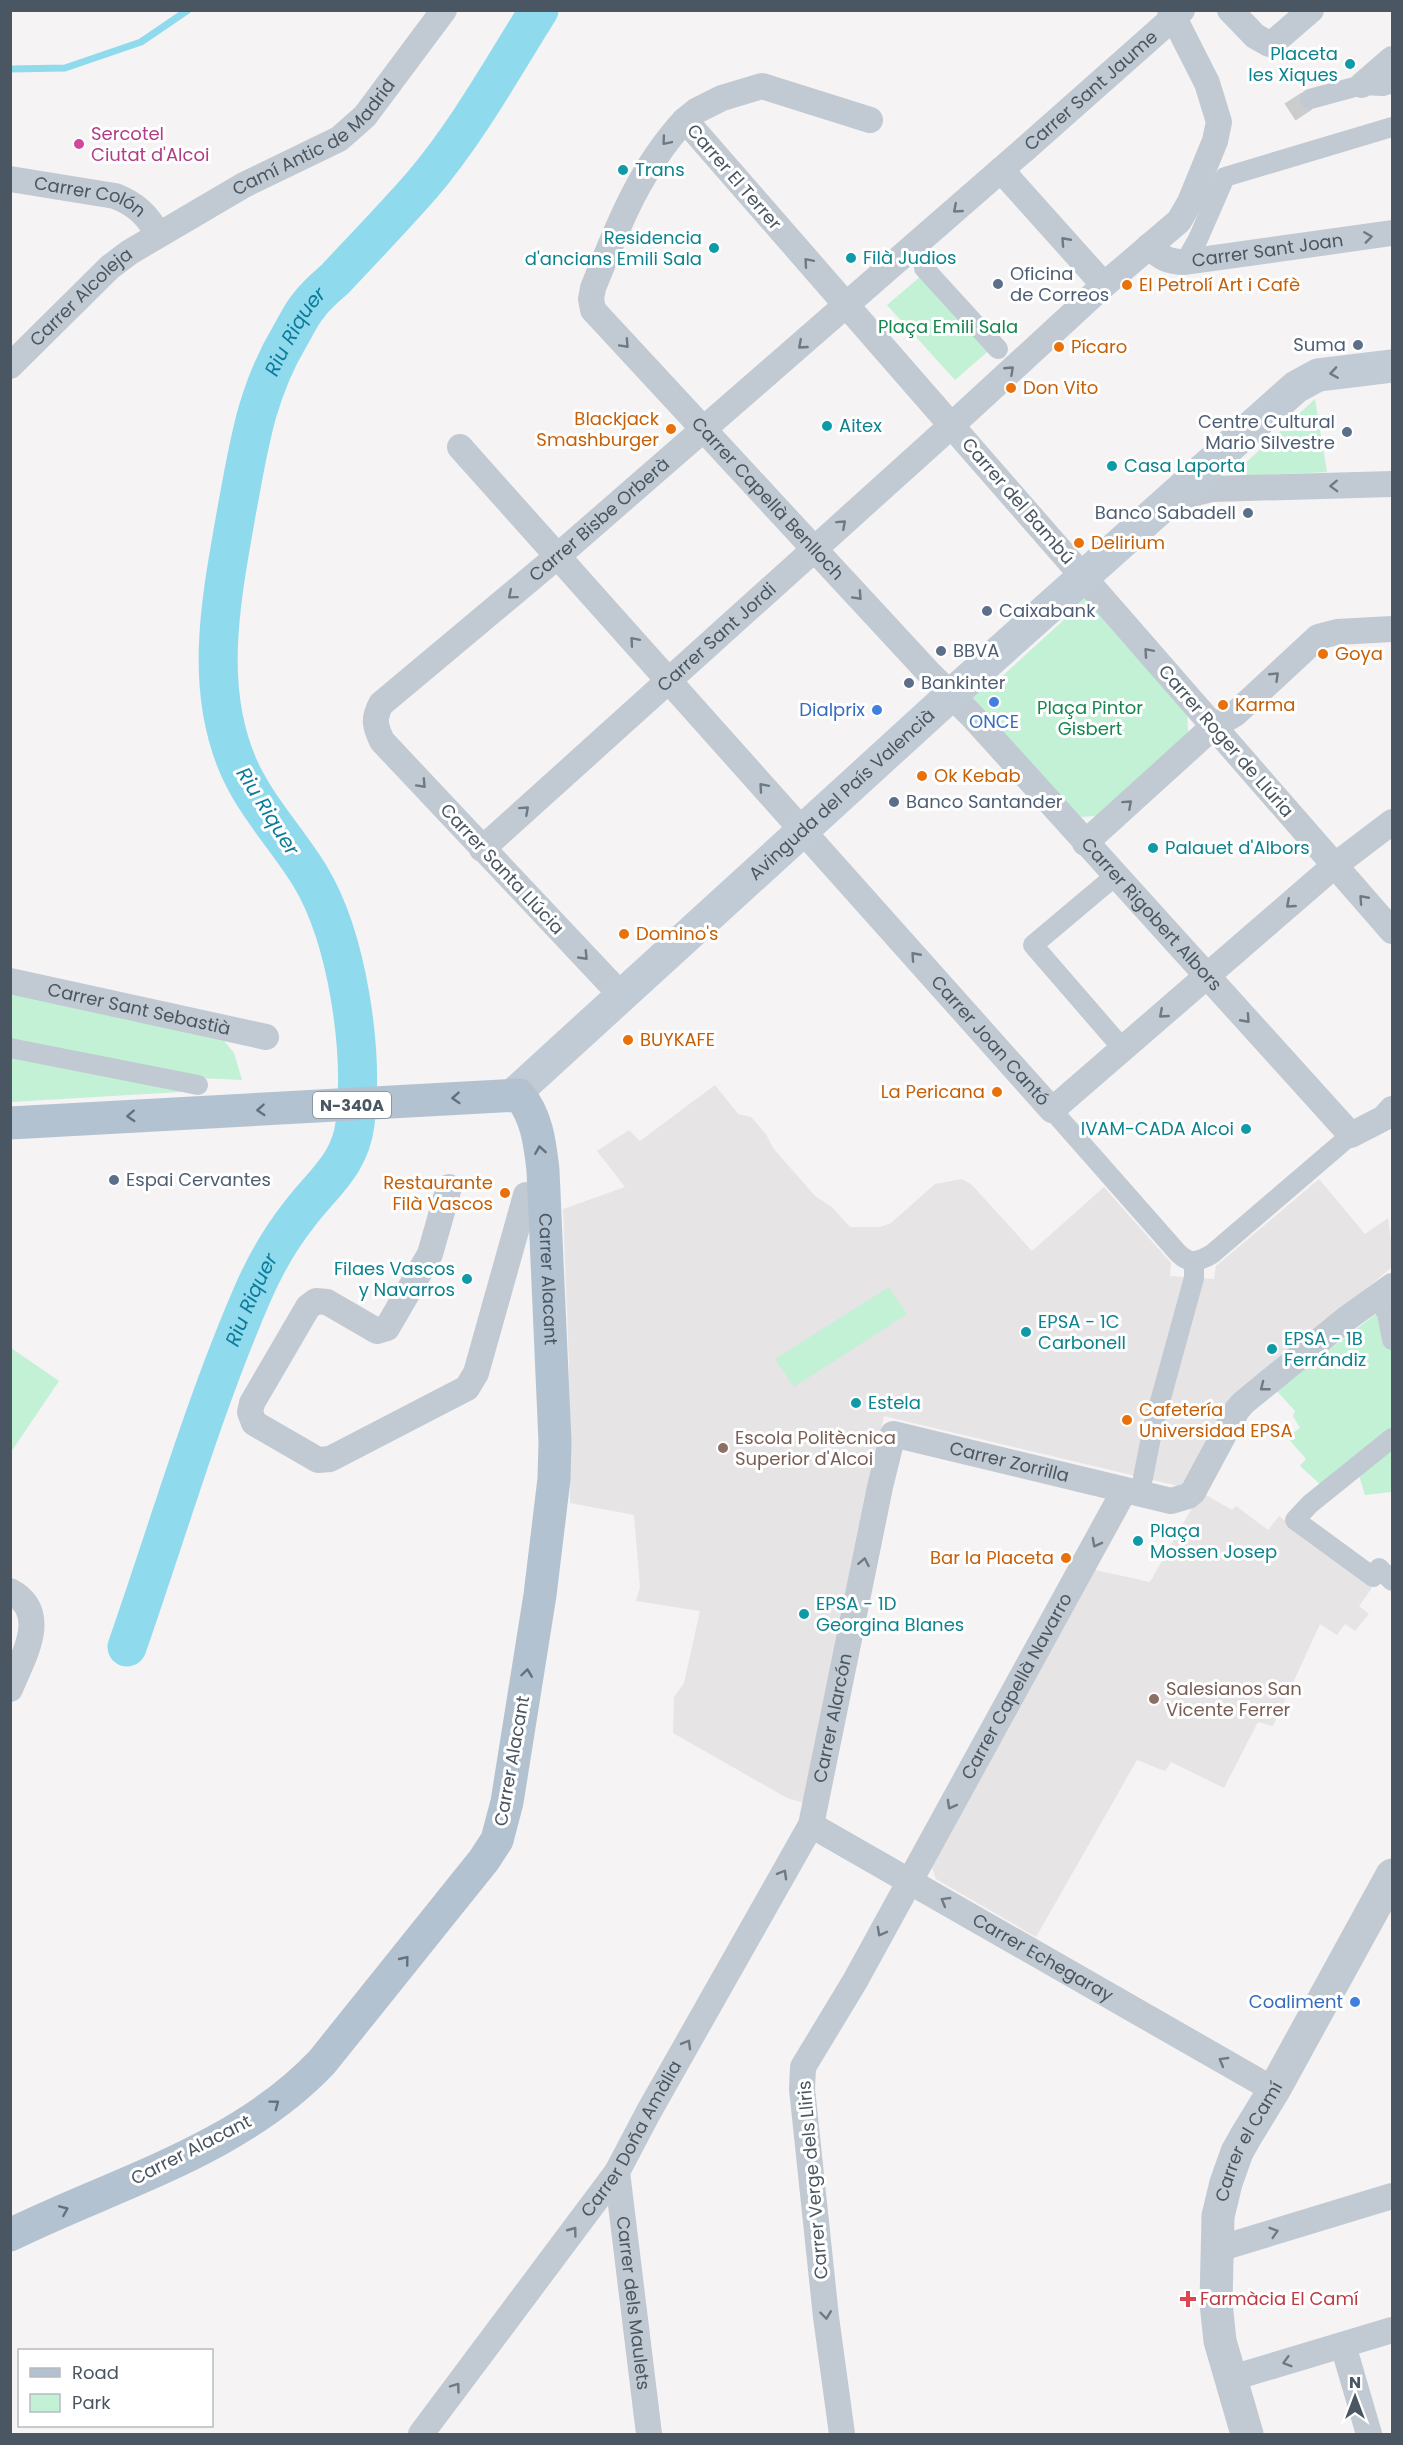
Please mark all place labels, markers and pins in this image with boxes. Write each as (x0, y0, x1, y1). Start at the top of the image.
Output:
place label: Placeta les Xiques (1248, 41, 1338, 87)
marker: Placeta les Xiques (1343, 57, 1357, 71)
place label: Sercotel Ciutat d'Alcoi (91, 121, 209, 167)
marker: Sercotel Ciutat d'Alcoi (72, 137, 86, 151)
place label: Trans (635, 157, 685, 182)
marker: Trans (616, 163, 630, 177)
place label: Residencia d'ancians Emili Sala (525, 225, 702, 271)
marker: Residencia d'ancians Emili Sala (707, 241, 721, 255)
place label: Filà Judios (863, 245, 956, 270)
marker: Filà Judios (844, 251, 858, 265)
place label: Oficina de Correos (1010, 261, 1109, 307)
place label: El Petrolí Art i Cafè (1139, 272, 1300, 297)
marker: Oficina de Correos (991, 277, 1005, 291)
marker: El Petrolí Art i Cafè (1120, 278, 1134, 292)
place label: Suma (1293, 332, 1346, 357)
place label: Pícaro (1071, 334, 1127, 359)
marker: Suma (1351, 338, 1365, 352)
marker: Pícaro (1052, 340, 1066, 354)
place label: Don Vito (1023, 375, 1098, 400)
marker: Don Vito (1004, 381, 1018, 395)
place label: Blackjack Smashburger (536, 406, 660, 452)
place label: Centre Cultural Mario Silvestre (1198, 409, 1335, 455)
place label: Aitex (839, 413, 882, 438)
marker: Aitex (820, 419, 834, 433)
marker: Blackjack Smashburger (664, 422, 678, 436)
marker: Centre Cultural Mario Silvestre (1340, 425, 1354, 439)
place label: Casa Laporta (1124, 453, 1246, 478)
marker: Casa Laporta (1105, 459, 1119, 473)
place label: Banco Sabadell (1095, 500, 1236, 525)
marker: Banco Sabadell (1241, 506, 1255, 520)
place label: Delirium (1091, 530, 1165, 555)
marker: Delirium (1072, 536, 1086, 550)
place label: Caixabank (999, 598, 1096, 623)
marker: Caixabank (980, 604, 994, 618)
place label: BBVA (953, 638, 999, 663)
place label: Goya (1335, 641, 1383, 666)
marker: BBVA (934, 644, 948, 658)
marker: Goya (1316, 647, 1330, 661)
place label: Bankinter (921, 670, 1006, 695)
marker: Bankinter (902, 676, 916, 690)
place label: Karma (1235, 692, 1295, 717)
marker: ONCE (987, 695, 1001, 709)
place label: Dialprix (799, 697, 865, 722)
marker: Karma (1216, 698, 1230, 712)
marker: Dialprix (870, 703, 884, 717)
place label: ONCE (969, 709, 1019, 734)
place label: Ok Kebab (934, 763, 1021, 788)
marker: Ok Kebab (915, 769, 929, 783)
place label: Banco Santander (906, 789, 1063, 814)
marker: Banco Santander (887, 795, 901, 809)
place label: Palauet d'Albors (1165, 835, 1310, 860)
marker: Palauet d'Albors (1146, 841, 1160, 855)
place label: Domino's (636, 921, 719, 946)
marker: Domino's (617, 927, 631, 941)
place label: BUYKAFE (640, 1027, 715, 1052)
marker: BUYKAFE (621, 1033, 635, 1047)
place label: La Pericana (881, 1079, 985, 1104)
marker: La Pericana (990, 1085, 1004, 1099)
place label: IVAM-CADA Alcoi (1081, 1116, 1234, 1141)
marker: IVAM-CADA Alcoi (1239, 1122, 1253, 1136)
place label: Espai Cervantes (126, 1167, 271, 1192)
place label: Restaurante Filà Vascos (383, 1170, 493, 1216)
marker: Espai Cervantes (107, 1173, 121, 1187)
marker: Restaurante Filà Vascos (498, 1186, 512, 1200)
place label: Filaes Vascos y Navarros (334, 1256, 455, 1302)
marker: Filaes Vascos y Navarros (460, 1272, 474, 1286)
place label: EPSA - 1C Carbonell (1038, 1309, 1126, 1355)
marker: EPSA - 1C Carbonell (1019, 1325, 1033, 1339)
place label: EPSA - 1B Ferrándiz (1284, 1326, 1366, 1372)
marker: EPSA - 1B Ferrándiz (1265, 1342, 1279, 1356)
place label: Estela (868, 1390, 921, 1415)
marker: Estela (849, 1396, 863, 1410)
place label: Cafetería Universidad EPSA (1139, 1397, 1293, 1443)
marker: Cafetería Universidad EPSA (1120, 1413, 1134, 1427)
place label: Escola Politècnica Superior d'Alcoi (735, 1425, 896, 1471)
marker: Escola Politècnica Superior d'Alcoi (716, 1441, 730, 1455)
place label: Plaça Mossen Josep (1150, 1518, 1277, 1564)
marker: Plaça Mossen Josep (1131, 1534, 1145, 1548)
place label: Bar la Placeta (930, 1545, 1054, 1570)
marker: Bar la Placeta (1059, 1551, 1073, 1565)
place label: EPSA - 1D Georgina Blanes (816, 1591, 964, 1637)
marker: EPSA - 1D Georgina Blanes (797, 1607, 811, 1621)
place label: Salesianos San Vicente Ferrer (1166, 1676, 1302, 1722)
marker: Salesianos San Vicente Ferrer (1147, 1692, 1161, 1706)
place label: Coaliment (1249, 1989, 1343, 2014)
marker: Coaliment (1348, 1995, 1362, 2009)
place label: Farmàcia El Camí (1200, 2286, 1359, 2311)
marker: Farmàcia El Camí (1181, 2292, 1195, 2306)

